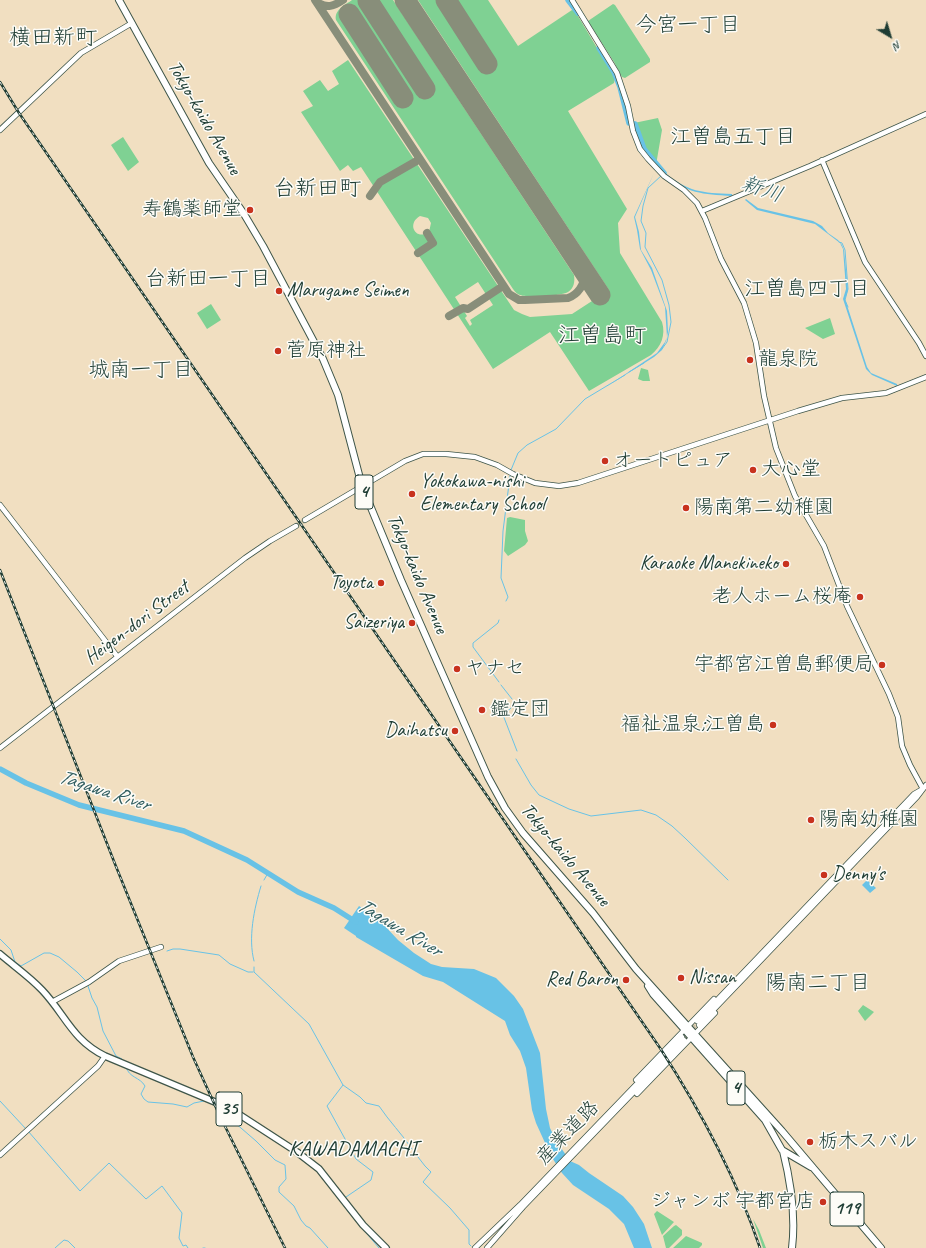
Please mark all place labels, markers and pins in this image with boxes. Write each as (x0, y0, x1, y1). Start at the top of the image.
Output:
place label: 寿鶴薬師堂 (142, 198, 242, 222)
marker: 寿鶴薬師堂 (245, 205, 255, 215)
place label: Marugame Seimen (287, 279, 409, 303)
marker: Marugame Seimen (274, 286, 284, 296)
place label: 菅原神社 (286, 339, 366, 363)
marker: 菅原神社 (273, 346, 283, 356)
place label: 龍泉院 (758, 348, 818, 372)
marker: 龍泉院 (745, 355, 755, 365)
place label: オートピュア (613, 449, 733, 473)
marker: オートピュア (600, 456, 610, 466)
place label: 大心堂 (761, 458, 821, 482)
marker: 大心堂 (748, 465, 758, 475)
place label: Yokokawa-nishi Elementary School (420, 470, 545, 517)
marker: Yokokawa-nishi Elementary School (407, 489, 417, 499)
place label: 陽南第二幼稚園 (694, 496, 834, 520)
marker: 陽南第二幼稚園 (681, 503, 691, 513)
place label: Karaoke Manekineko (640, 552, 778, 576)
marker: Karaoke Manekineko (781, 559, 791, 569)
place label: Toyota (330, 571, 373, 595)
marker: Toyota (376, 578, 386, 588)
place label: 老人ホーム桜庵 (712, 585, 852, 609)
marker: 老人ホーム桜庵 (855, 592, 865, 602)
place label: Saizeriya (343, 611, 404, 635)
marker: Saizeriya (407, 618, 417, 628)
place label: 宇都宮江曽島郵便局 (694, 653, 874, 677)
place label: ヤナセ (465, 657, 525, 681)
marker: 宇都宮江曽島郵便局 (877, 660, 887, 670)
marker: ヤナセ (452, 664, 462, 674)
place label: 鑑定団 (490, 698, 550, 722)
marker: 鑑定団 (477, 705, 487, 715)
place label: 福祉温泉;江曽島 (621, 713, 765, 737)
place label: Daihatsu (385, 719, 447, 743)
marker: 福祉温泉;江曽島 (768, 720, 778, 730)
marker: Daihatsu (450, 726, 460, 736)
place label: 陽南幼稚園 (819, 808, 919, 832)
marker: 陽南幼稚園 (806, 815, 816, 825)
place label: Denny's (832, 863, 884, 887)
marker: Denny's (819, 870, 829, 880)
place label: Nissan (689, 966, 736, 990)
place label: Red Baron (546, 968, 618, 992)
marker: Nissan (676, 973, 686, 983)
marker: Red Baron (621, 975, 631, 985)
place label: 栃木スバル (818, 1130, 918, 1154)
marker: 栃木スバル (805, 1137, 815, 1147)
place label: ジャンボ 宇都宮店 (650, 1190, 815, 1214)
marker: ジャンボ 宇都宮店 (818, 1197, 828, 1207)

